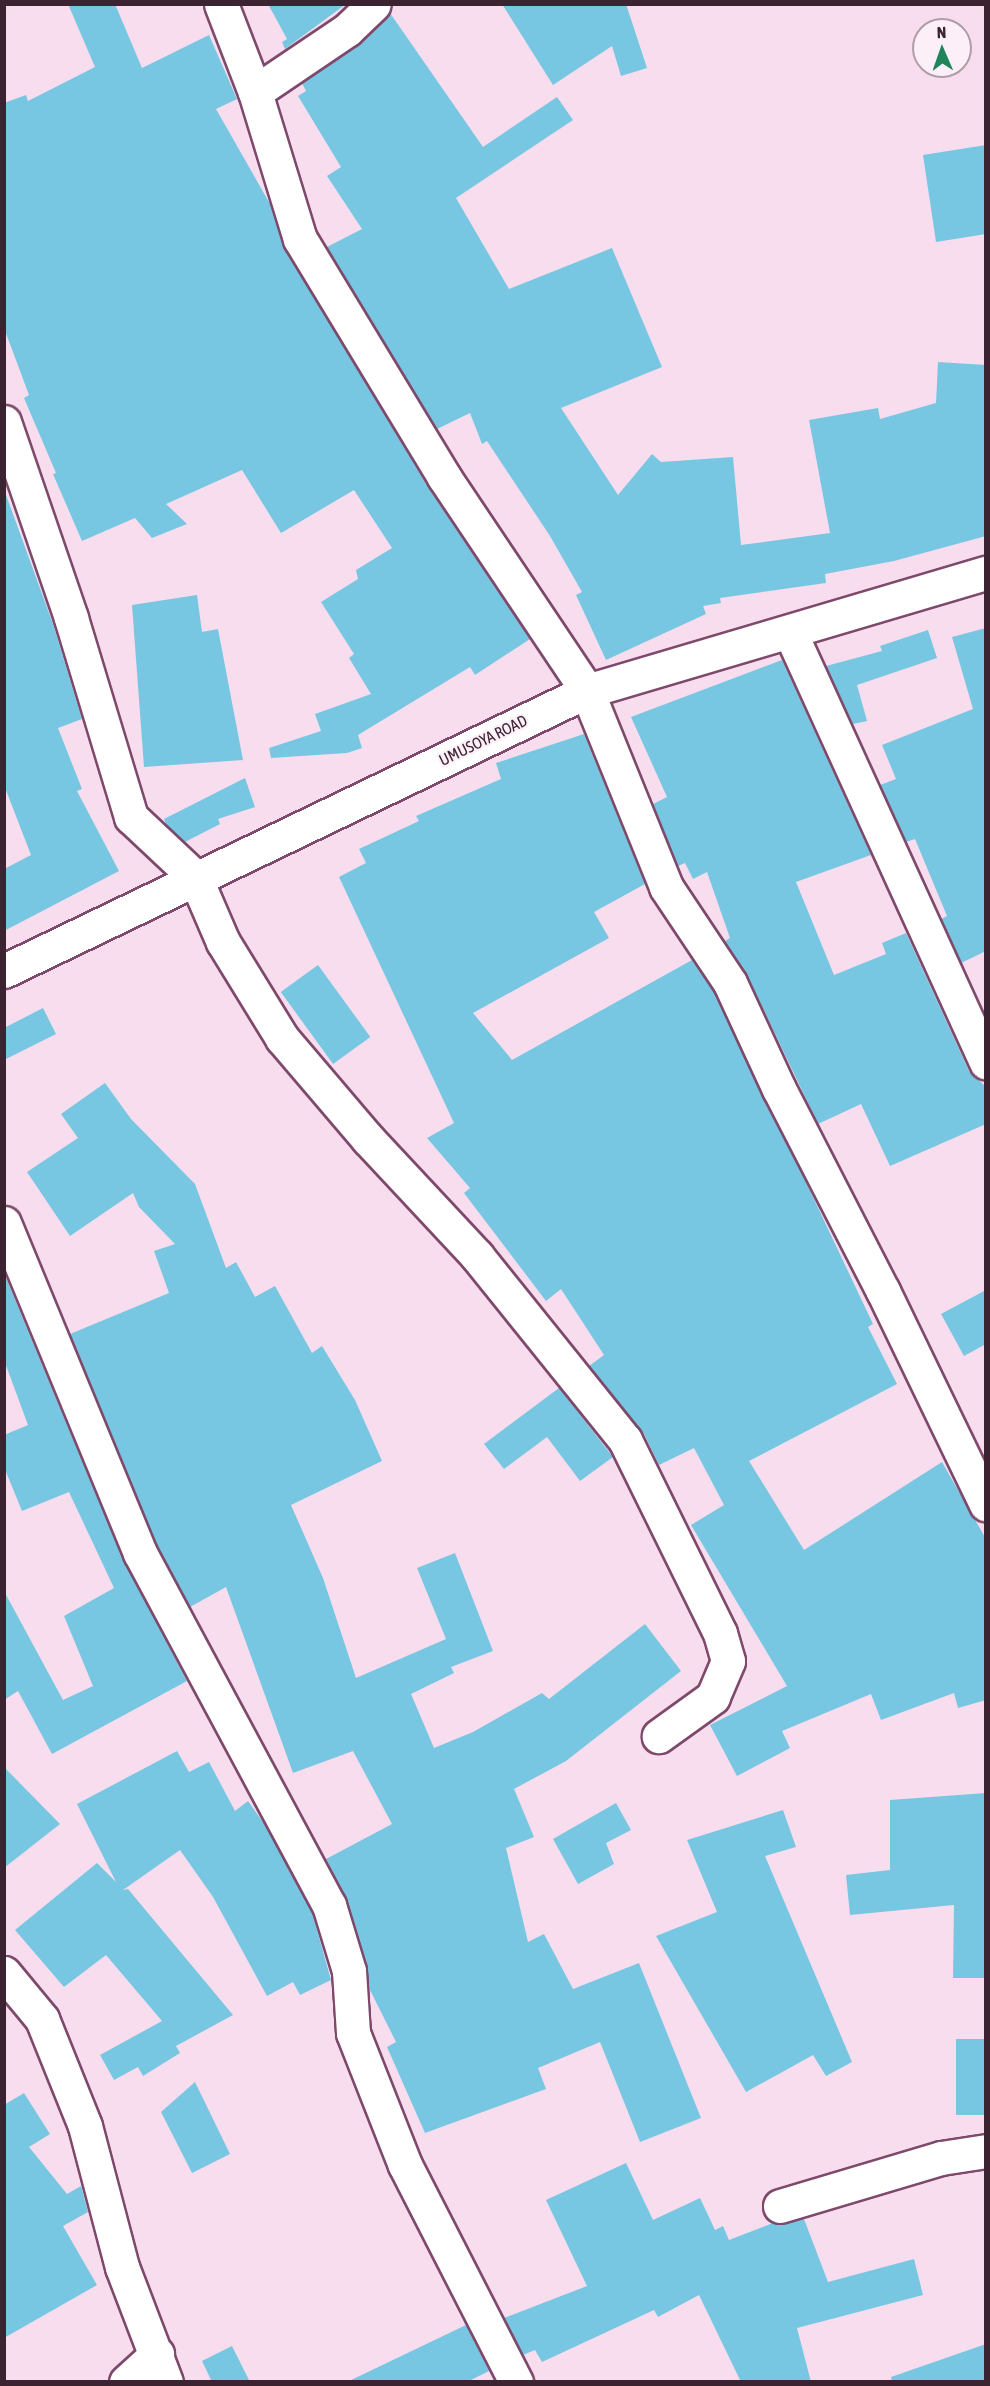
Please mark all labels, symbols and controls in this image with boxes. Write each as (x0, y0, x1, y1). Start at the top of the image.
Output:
north arrow (912, 18, 972, 78)
text: N (936, 23, 946, 41)
street label: UMUSOYA ROAD (436, 710, 530, 770)

